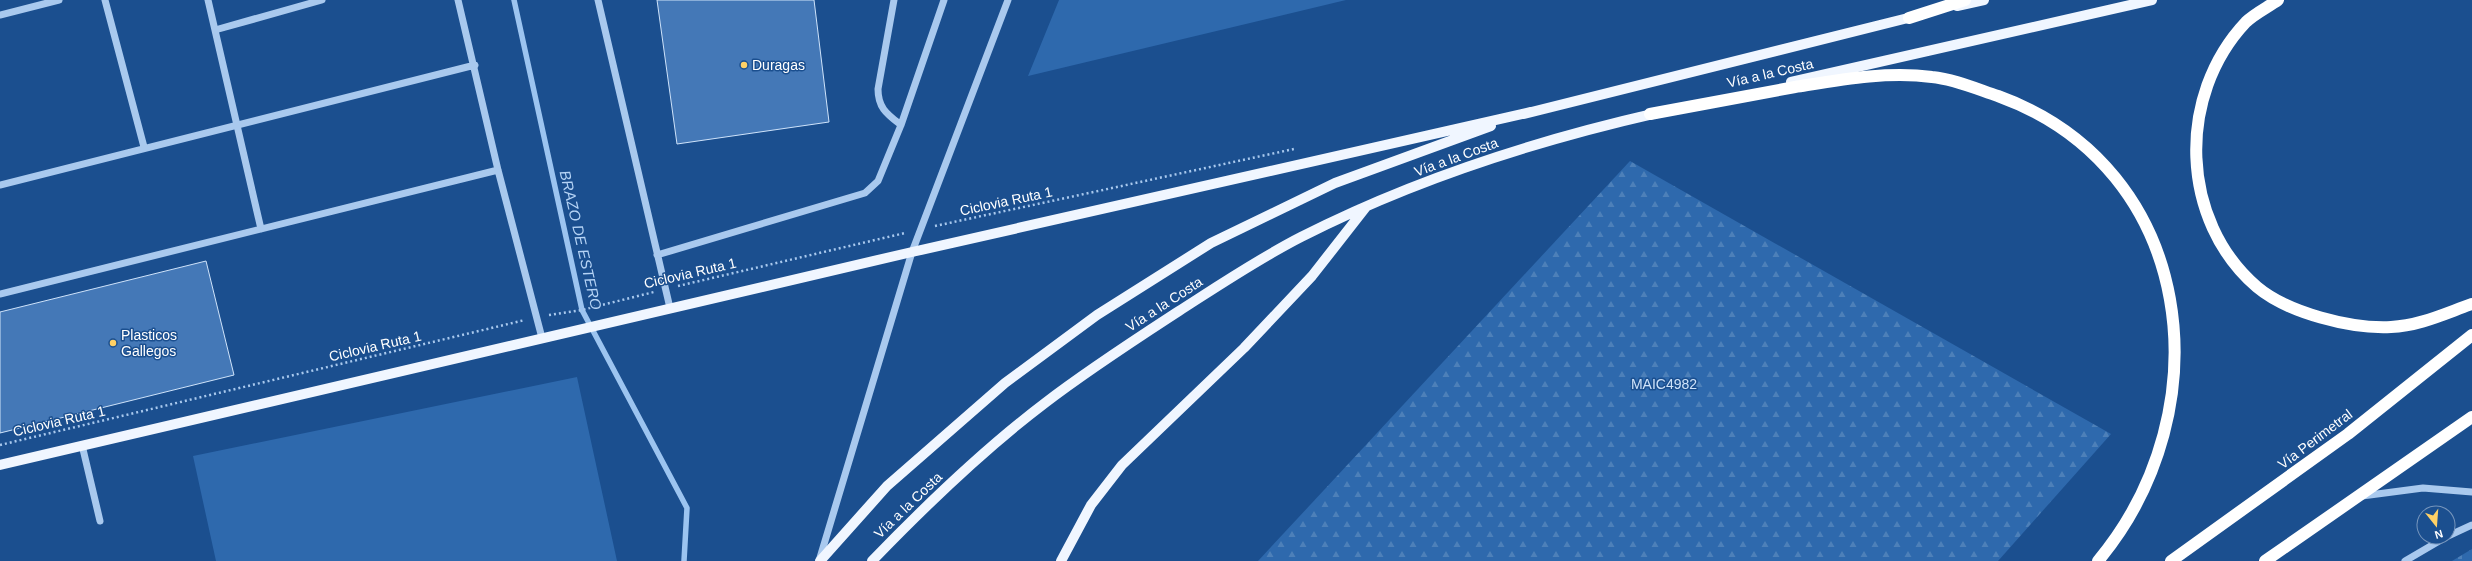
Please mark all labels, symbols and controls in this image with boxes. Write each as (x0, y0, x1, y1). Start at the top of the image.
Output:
street label: Vía a la Costa (1725, 55, 1815, 91)
place label: Duragas (752, 57, 805, 73)
marker: Duragas (739, 60, 749, 70)
street label: Vía a la Costa (1412, 134, 1500, 180)
water label: BRAZO DE ESTERO (557, 169, 605, 312)
street label: Ciclovia Ruta 1 (958, 183, 1054, 219)
street label: Ciclovia Ruta 1 (642, 255, 738, 291)
street label: Vía a la Costa (1123, 273, 1205, 335)
place label: Plasticos Gallegos (121, 327, 177, 359)
street label: Ciclovia Ruta 1 (327, 328, 423, 364)
marker: Plasticos Gallegos (108, 338, 118, 348)
park label: MAIC4982 (1631, 376, 1697, 392)
street label: Ciclovia Ruta 1 (11, 403, 107, 439)
street label: Vía Perimetral (2275, 406, 2355, 472)
street label: Vía a la Costa (871, 469, 945, 541)
north arrow (2416, 505, 2456, 545)
text: N (2433, 528, 2444, 541)

